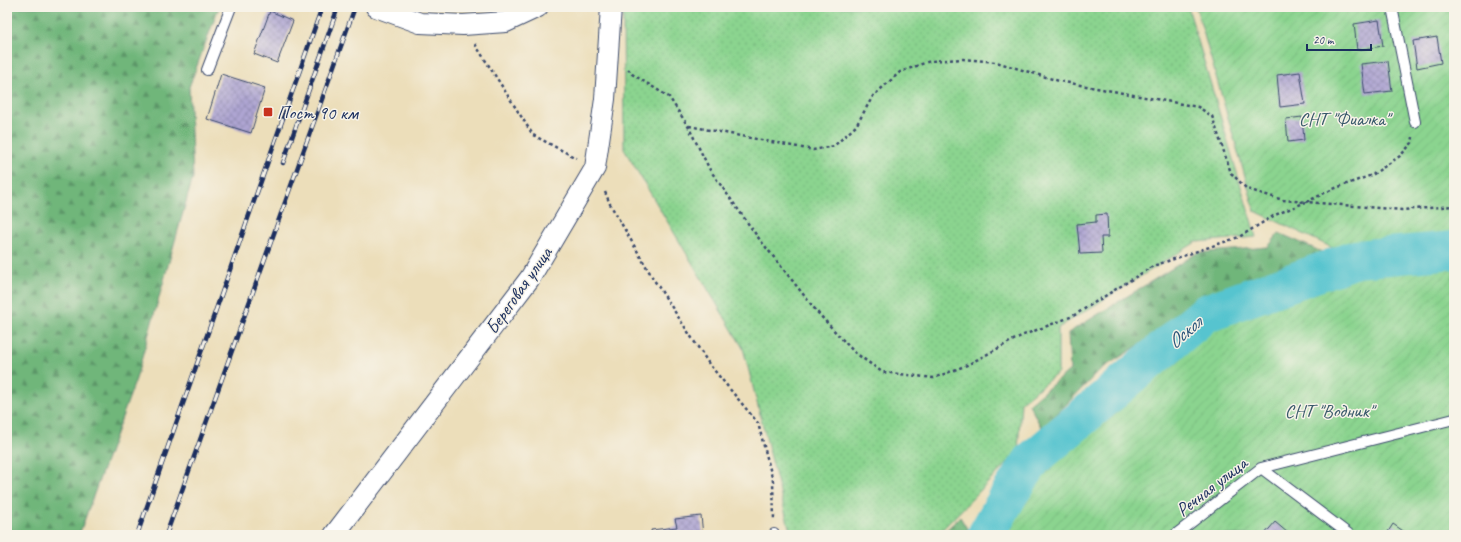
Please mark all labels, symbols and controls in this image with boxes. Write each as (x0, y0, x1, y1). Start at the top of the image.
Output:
scale bar (1307, 26, 1371, 52)
text: 20 m (1313, 32, 1335, 48)
place label: Пост 90 км (277, 101, 360, 125)
marker: Пост 90 км (262, 106, 274, 118)
park label: СНТ "Фиалка" (1299, 107, 1393, 131)
street label: Береговая улица (480, 241, 558, 339)
water label: Оскол (1162, 308, 1209, 354)
park label: СНТ "Водник" (1285, 399, 1377, 423)
street label: Речная улица (1171, 450, 1254, 522)

